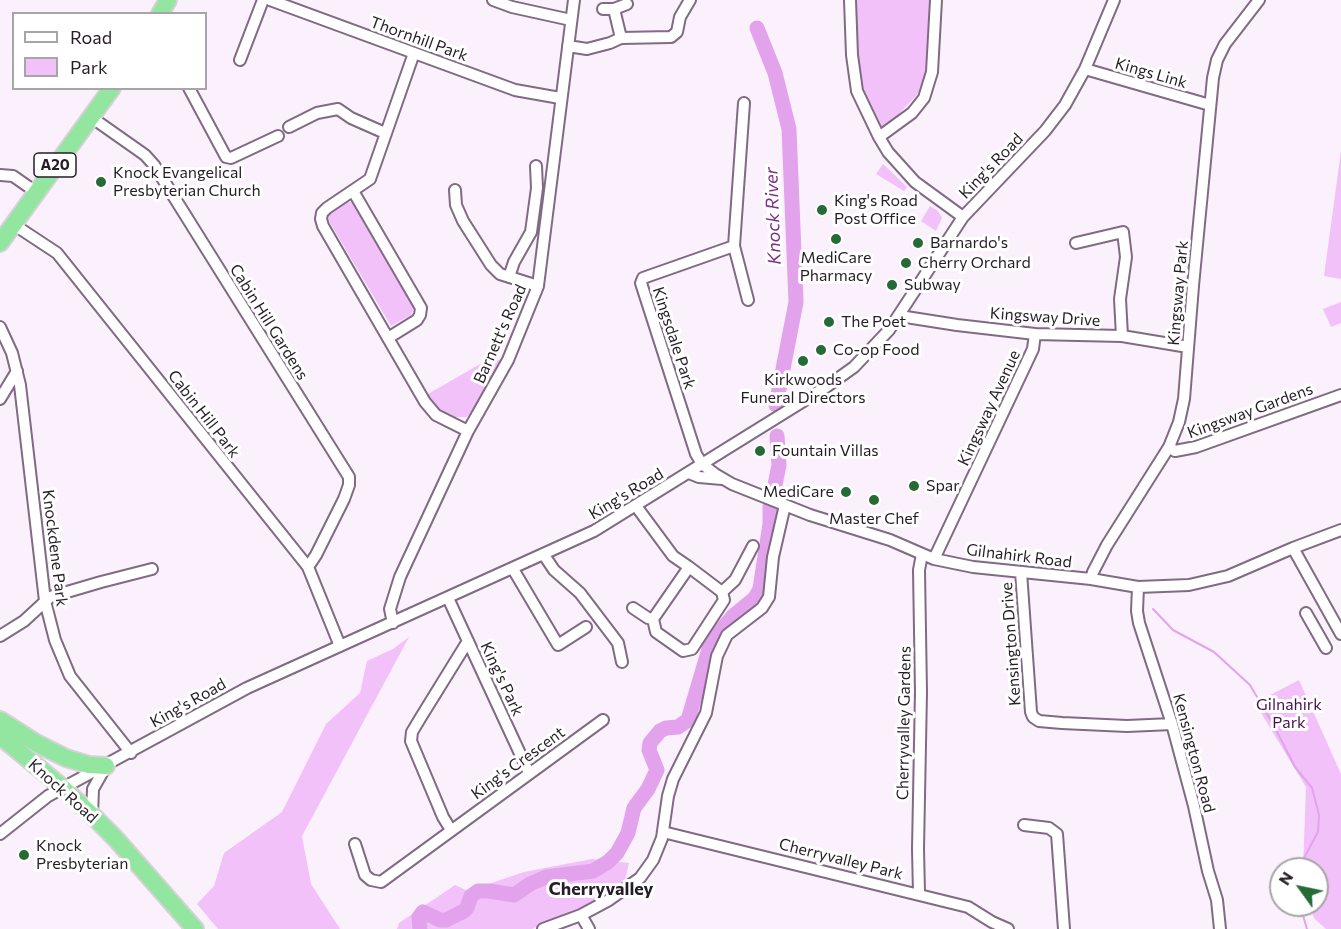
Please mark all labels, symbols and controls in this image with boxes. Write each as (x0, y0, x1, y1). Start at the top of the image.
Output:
legend (12, 12, 207, 90)
street label: Thornhill Park (368, 12, 470, 66)
text: Road (70, 26, 112, 48)
street label: Kings Link (1113, 54, 1189, 92)
text: Park (70, 56, 108, 78)
street label: King's Road (955, 129, 1027, 203)
road number: A20 (34, 153, 76, 177)
place label: Knock Evangelical Presbyterian Church (113, 163, 261, 201)
water label: Knock River (761, 167, 785, 265)
marker: Knock Evangelical Presbyterian Church (94, 175, 108, 189)
place label: King's Road Post Office (834, 191, 918, 229)
marker: King's Road Post Office (815, 203, 829, 217)
marker: MediCare Pharmacy (829, 232, 843, 246)
place label: Barnardo's (930, 233, 1008, 253)
marker: Barnardo's (911, 236, 925, 250)
street label: Kingsway Park (1164, 240, 1192, 346)
place label: MediCare Pharmacy (800, 248, 872, 286)
place label: Cherry Orchard (918, 253, 1031, 273)
marker: Cherry Orchard (899, 256, 913, 270)
street label: Cabin Hill Gardens (226, 261, 312, 383)
place label: Subway (904, 275, 961, 295)
marker: Subway (885, 278, 899, 292)
street label: Barnett's Road (470, 281, 530, 387)
street label: Kingsdale Park (648, 284, 700, 392)
street label: Kingsway Drive (989, 304, 1101, 330)
place label: The Poet (841, 312, 906, 332)
marker: The Poet (822, 315, 836, 329)
place label: Co-op Food (833, 340, 920, 360)
marker: Co-op Food (814, 343, 828, 357)
street label: Kingsway Avenue (954, 347, 1024, 469)
marker: Kirkwoods Funeral Directors (796, 354, 810, 368)
street label: Cabin Hill Park (164, 366, 244, 462)
place label: Kirkwoods Funeral Directors (741, 370, 865, 408)
street label: Kingsway Gardens (1185, 379, 1315, 443)
place label: Fountain Villas (772, 441, 879, 461)
marker: Fountain Villas (753, 444, 767, 458)
street label: King's Road (585, 464, 667, 524)
place label: Spar (926, 476, 960, 496)
marker: Spar (907, 479, 921, 493)
place label: MediCare (763, 482, 834, 502)
marker: MediCare (839, 485, 853, 499)
street label: Knockdene Park (38, 488, 72, 608)
marker: Master Chef (867, 493, 881, 507)
place label: Master Chef (829, 509, 919, 529)
street label: Gilnahirk Road (965, 540, 1073, 572)
street label: Kensington Drive (997, 582, 1025, 706)
street label: King's Park (476, 639, 528, 719)
street label: Cherryvalley Gardens (893, 646, 915, 800)
street label: King's Road (147, 674, 229, 732)
street label: Kensington Road (1169, 691, 1219, 815)
park label: Gilnahirk Park (1256, 695, 1322, 733)
street label: King's Crescent (467, 723, 569, 803)
street label: Knock Road (24, 755, 102, 827)
street label: Cherryvalley Park (777, 834, 905, 884)
place label: Knock Presbyterian (36, 836, 128, 874)
marker: Knock Presbyterian (17, 848, 31, 862)
north arrow (1269, 857, 1329, 917)
text: N (1274, 868, 1296, 888)
district label: Cherryvalley (549, 878, 653, 900)

